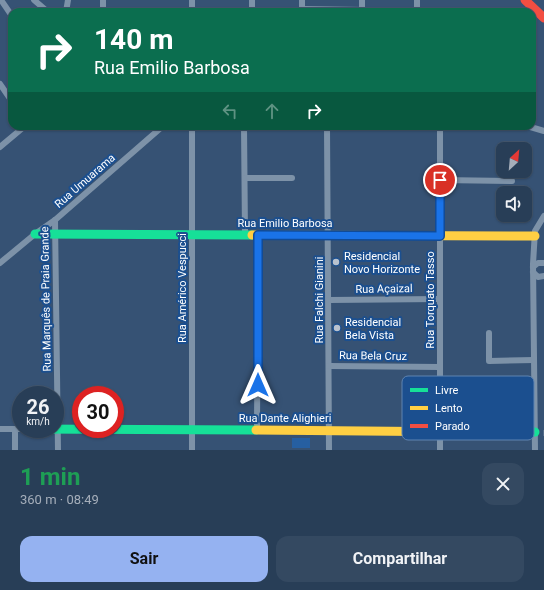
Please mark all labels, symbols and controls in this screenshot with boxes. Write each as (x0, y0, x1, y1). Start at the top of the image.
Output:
text: 140 m (94, 23, 173, 56)
icon: right (28, 24, 80, 76)
text: Rua Emilio Barbosa (94, 57, 250, 78)
icon: left (219, 100, 241, 122)
icon: ahead (261, 100, 283, 122)
icon: right (303, 100, 325, 122)
north arrow (496, 142, 532, 178)
map controls (496, 142, 532, 222)
street label: Rua Umuarama (52, 151, 118, 211)
pin (423, 163, 457, 197)
icon: arrive (429, 169, 451, 191)
button: sound (496, 186, 532, 222)
street label: Rua Emilio Barbosa (237, 217, 333, 230)
street label: Rua Marquês de Praia Grande (38, 226, 54, 372)
street label: Rua Américo Vespucci (176, 233, 189, 343)
place label: Residencial Novo Horizonte (344, 250, 420, 276)
street label: Rua Torquato Tasso (424, 251, 437, 349)
street label: Rua Falchi Gianini (313, 257, 326, 343)
marker: Residencial Novo Horizonte (331, 257, 341, 267)
street label: Rua Açaizal (355, 282, 413, 296)
place label: Residencial Bela Vista (345, 316, 401, 342)
marker: Residencial Bela Vista (332, 323, 342, 333)
street label: Rua Bela Cruz (339, 349, 408, 363)
position arrow (237, 364, 279, 406)
legend (402, 376, 534, 440)
text: Livre (435, 384, 459, 397)
speed limit sign: 30 (72, 386, 124, 438)
text: 26 (27, 395, 49, 419)
text: Lento (435, 402, 463, 415)
street label: Rua Dante Alighieri (239, 412, 331, 425)
text: km/h (26, 416, 50, 427)
text: Parado (435, 420, 470, 433)
text: 1 min (20, 463, 80, 491)
button: close (482, 463, 524, 505)
text: 360 m · 08:49 (20, 492, 99, 507)
button: Sair (20, 536, 268, 582)
button: Compartilhar (276, 536, 524, 582)

